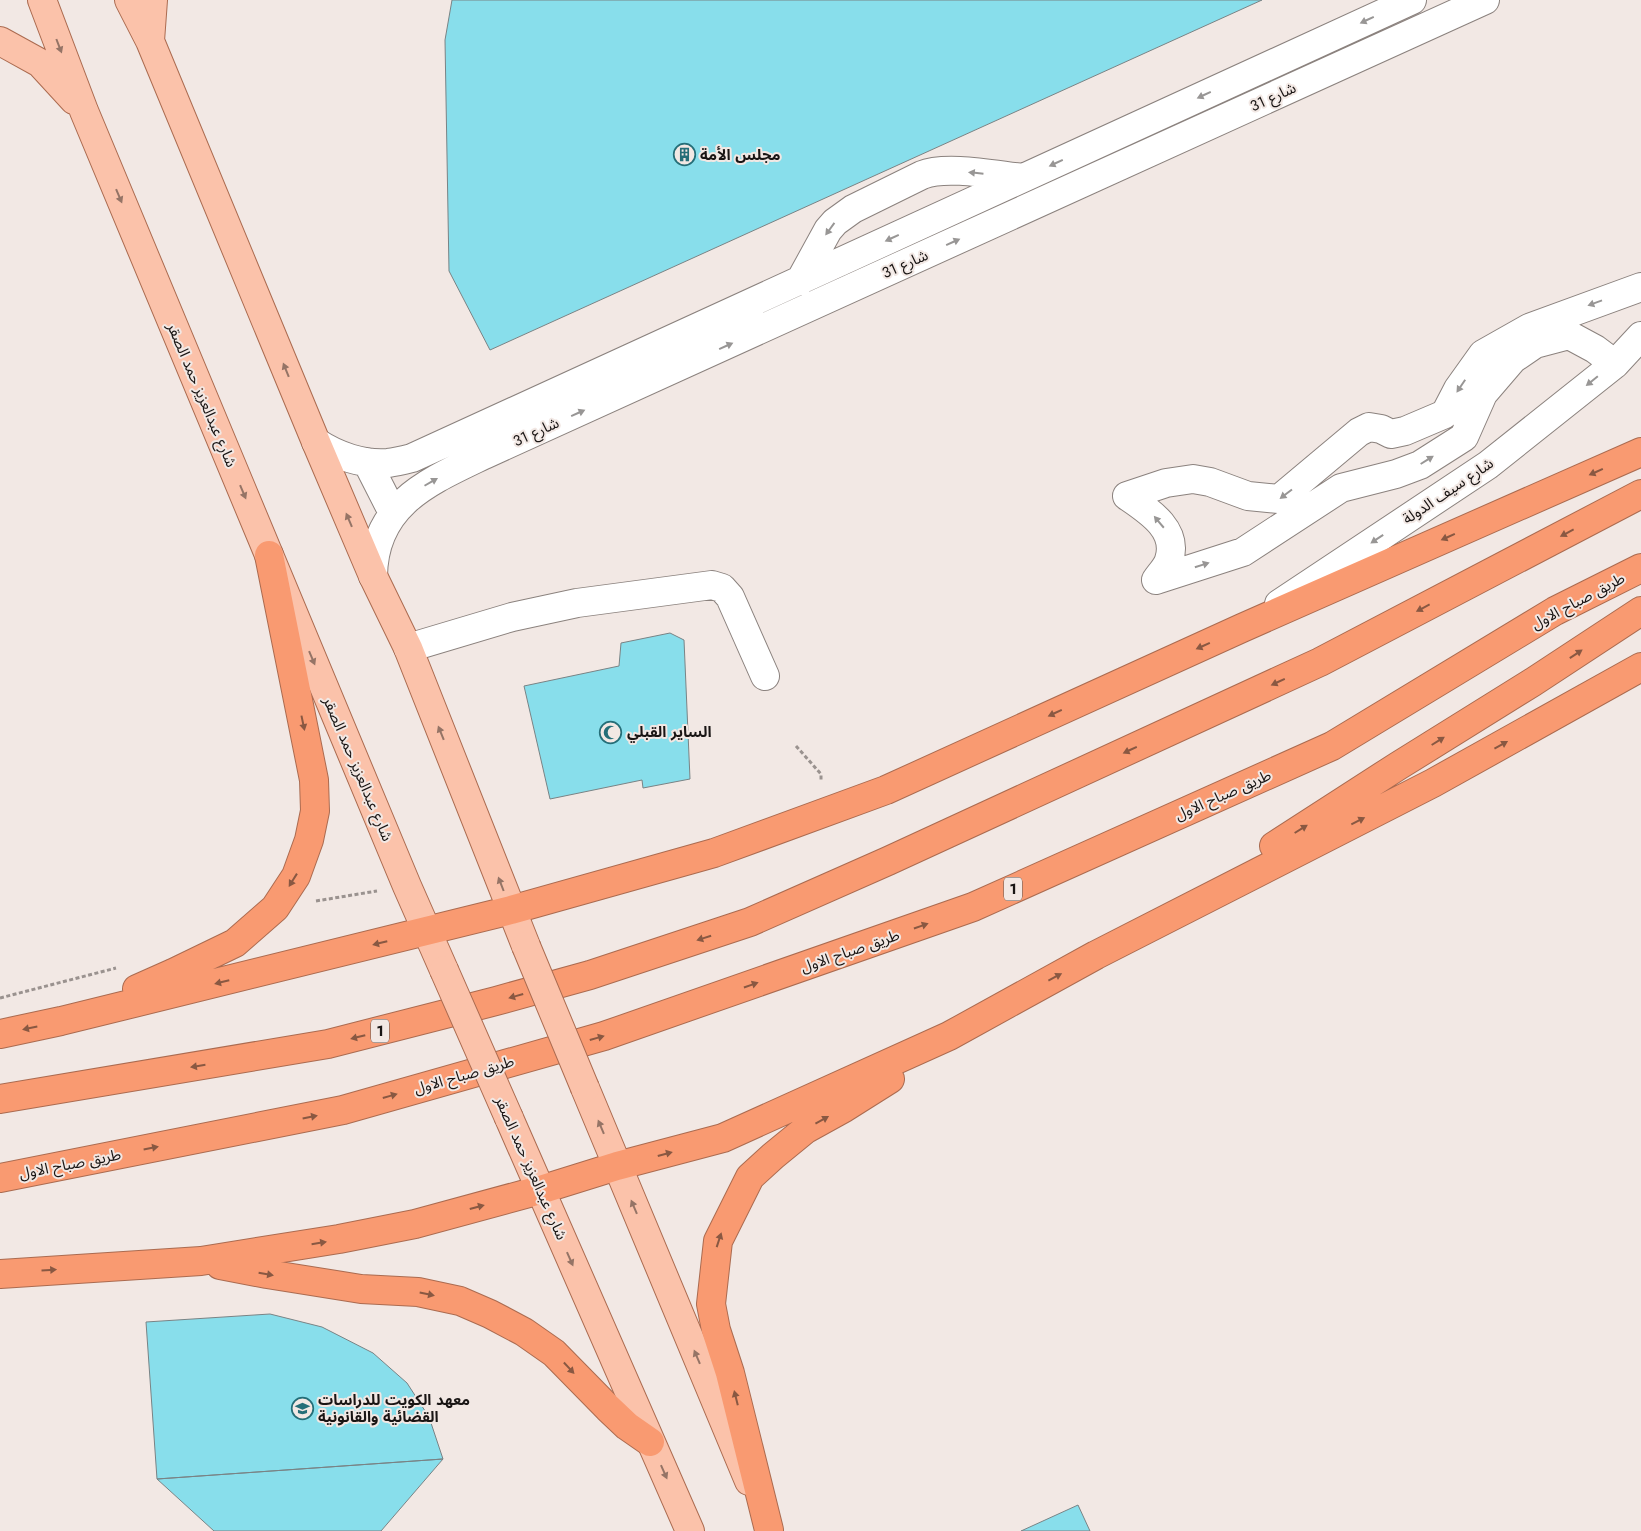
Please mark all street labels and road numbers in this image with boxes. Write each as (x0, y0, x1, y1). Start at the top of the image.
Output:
street label: شارع 31 (1246, 77, 1300, 118)
street label: شارع 31 (878, 244, 932, 285)
street label: شارع عبدالعزيز حمد الصقر (160, 318, 243, 471)
street label: شارع 31 (509, 412, 563, 453)
street label: شارع سيف الدولة (1398, 452, 1499, 530)
street label: طريق صباح الاول (1527, 567, 1629, 636)
street label: شارع عبدالعزيز حمد الصقر (316, 692, 399, 845)
street label: طريق صباح الاول (1171, 764, 1275, 827)
road number: 1 (1004, 878, 1022, 901)
street label: طريق صباح الاول (798, 924, 903, 979)
road number: 1 (371, 1019, 389, 1042)
street label: طريق صباح الاول (411, 1050, 517, 1101)
street label: شارع عبدالعزيز حمد الصقر (488, 1092, 573, 1244)
street label: طريق صباح الاول (17, 1143, 123, 1186)

